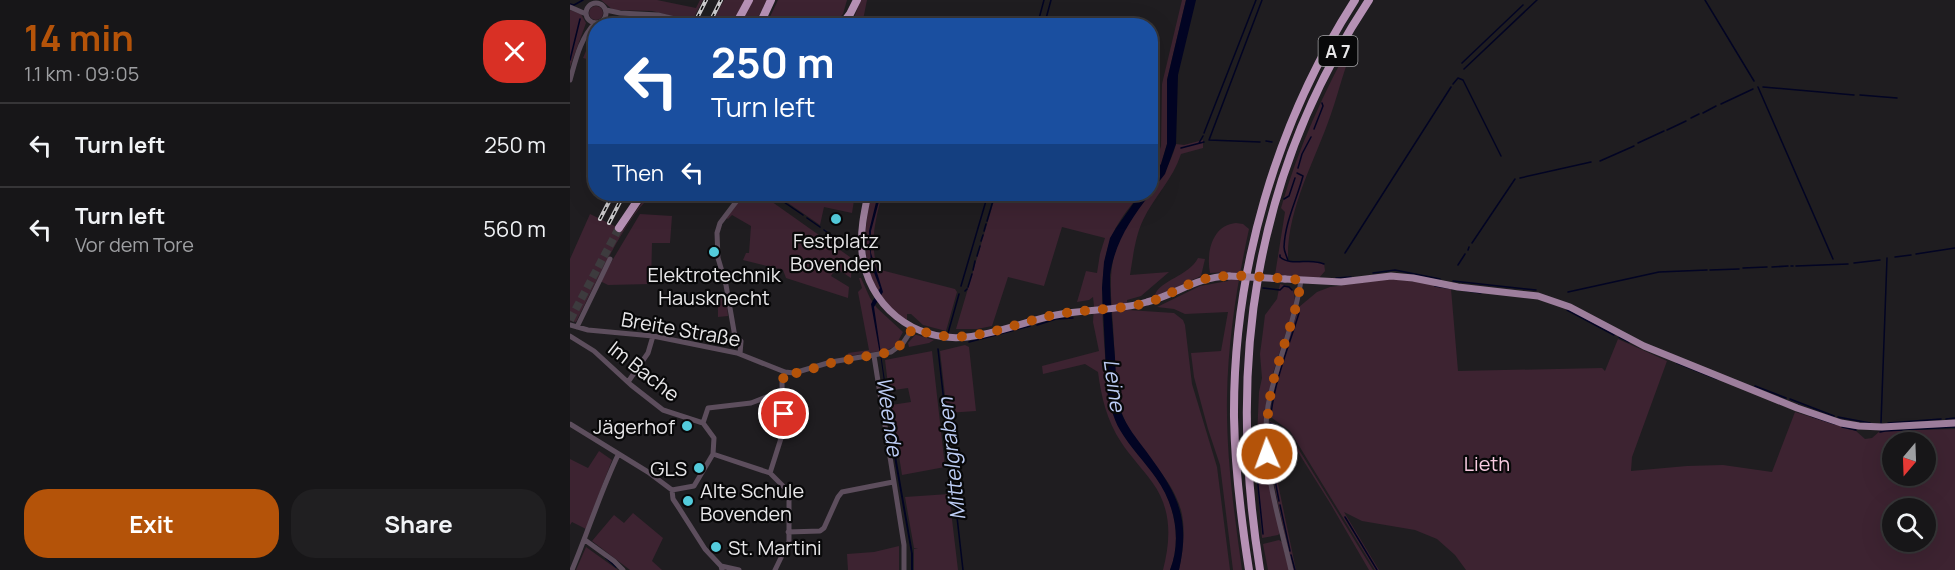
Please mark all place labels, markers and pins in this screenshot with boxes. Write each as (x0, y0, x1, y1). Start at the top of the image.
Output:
marker: Festplatz Bovenden (829, 212, 843, 226)
place label: Festplatz Bovenden (790, 227, 882, 277)
marker: Elektrotechnik Hausknecht (707, 245, 721, 259)
place label: Elektrotechnik Hausknecht (647, 261, 782, 311)
pin (758, 388, 809, 439)
place label: Jägerhof (593, 413, 675, 440)
marker: Jägerhof (680, 419, 694, 433)
place label: GLS (650, 455, 687, 482)
marker: GLS (692, 461, 706, 475)
place label: Alte Schule Bovenden (700, 477, 804, 527)
marker: Alte Schule Bovenden (681, 494, 695, 508)
place label: St. Martini (728, 534, 822, 561)
marker: St. Martini (709, 540, 723, 554)

